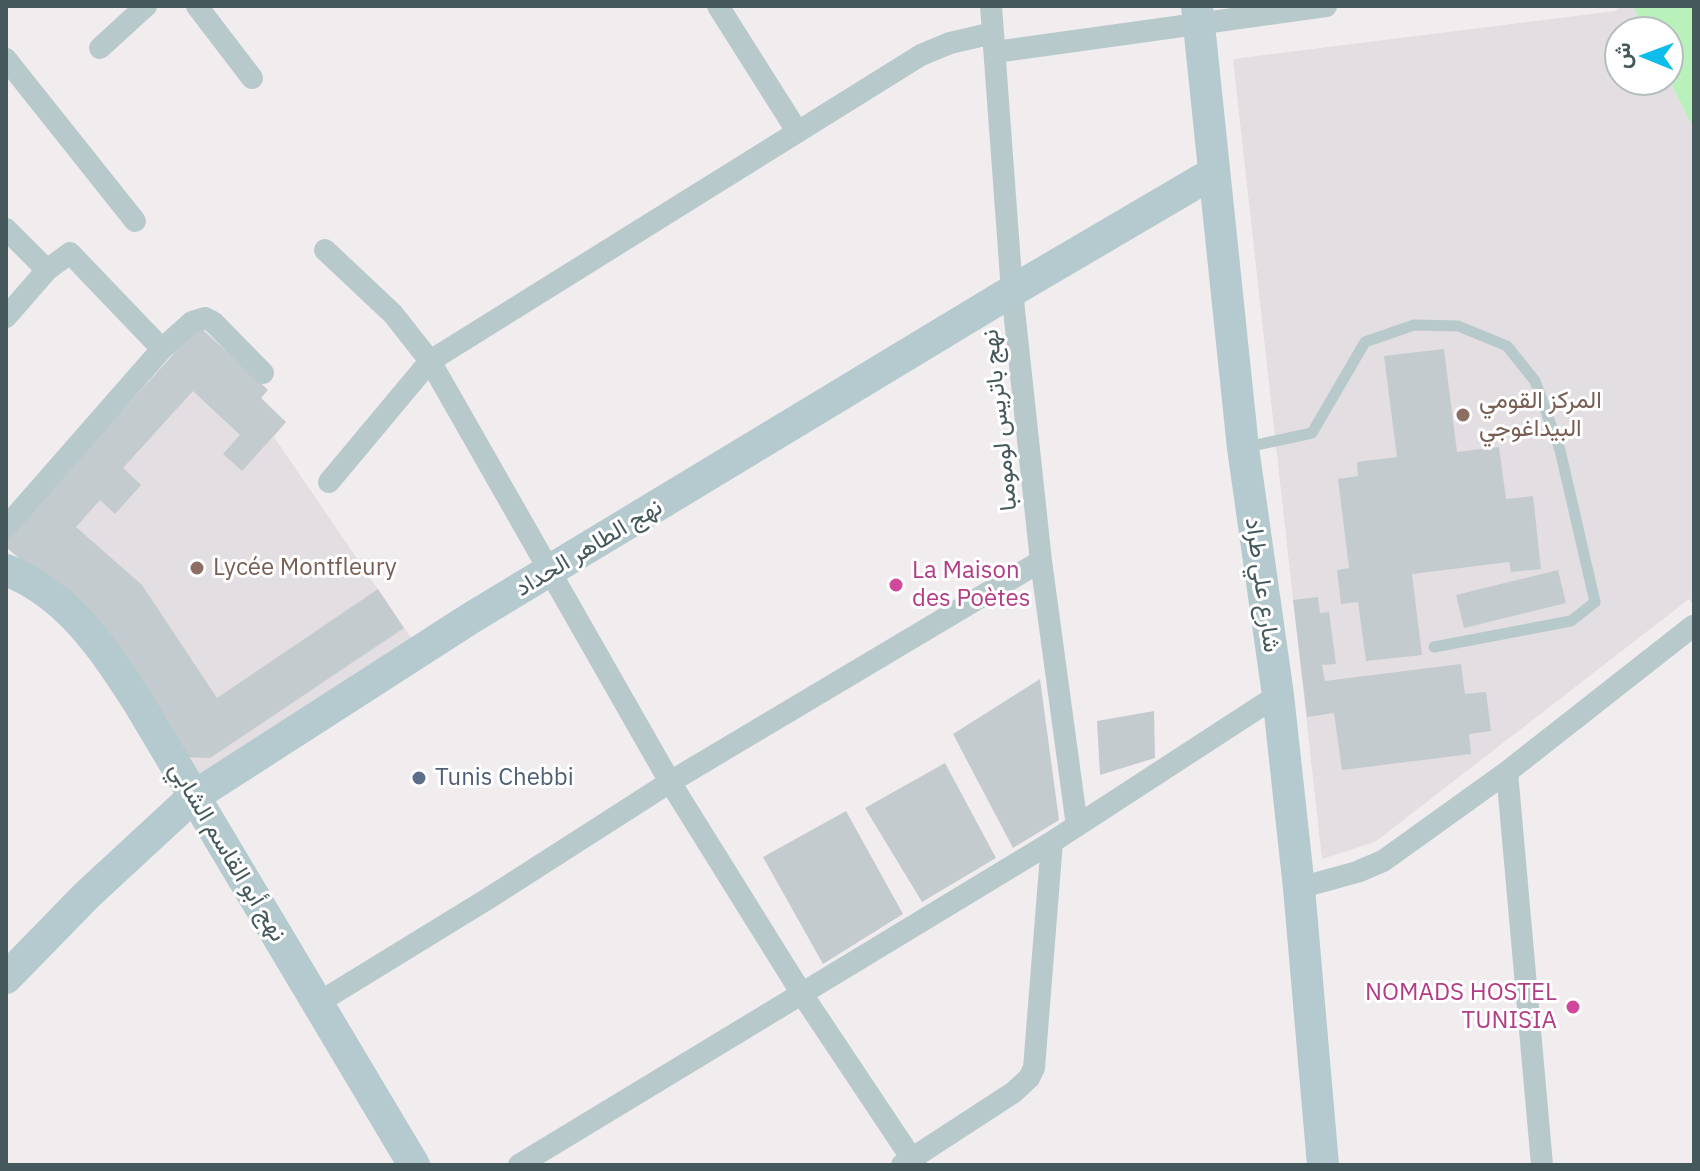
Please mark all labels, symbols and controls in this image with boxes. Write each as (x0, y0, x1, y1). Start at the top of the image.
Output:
north arrow (1604, 16, 1684, 96)
text: ش (1607, 42, 1636, 69)
street label: نهج باتريس لومومبا (976, 328, 1024, 512)
place label: المركز القومي البيداغوجي (1479, 387, 1602, 443)
marker: المركز القومي البيداغوجي (1454, 406, 1472, 424)
street label: نهج الطاهر الحداد (510, 493, 668, 603)
street label: شارع علي طراد (1238, 516, 1286, 654)
place label: Lycée Montfleury (213, 554, 397, 582)
place label: La Maison des Poètes (912, 557, 1030, 613)
marker: Lycée Montfleury (188, 559, 206, 577)
marker: La Maison des Poètes (887, 576, 905, 594)
street label: نهج أبو القاسم الشابي (162, 757, 292, 947)
place label: Tunis Chebbi (435, 764, 574, 792)
marker: Tunis Chebbi (410, 769, 428, 787)
place label: NOMADS HOSTEL TUNISIA (1365, 979, 1557, 1035)
marker: NOMADS HOSTEL TUNISIA (1564, 998, 1582, 1016)

